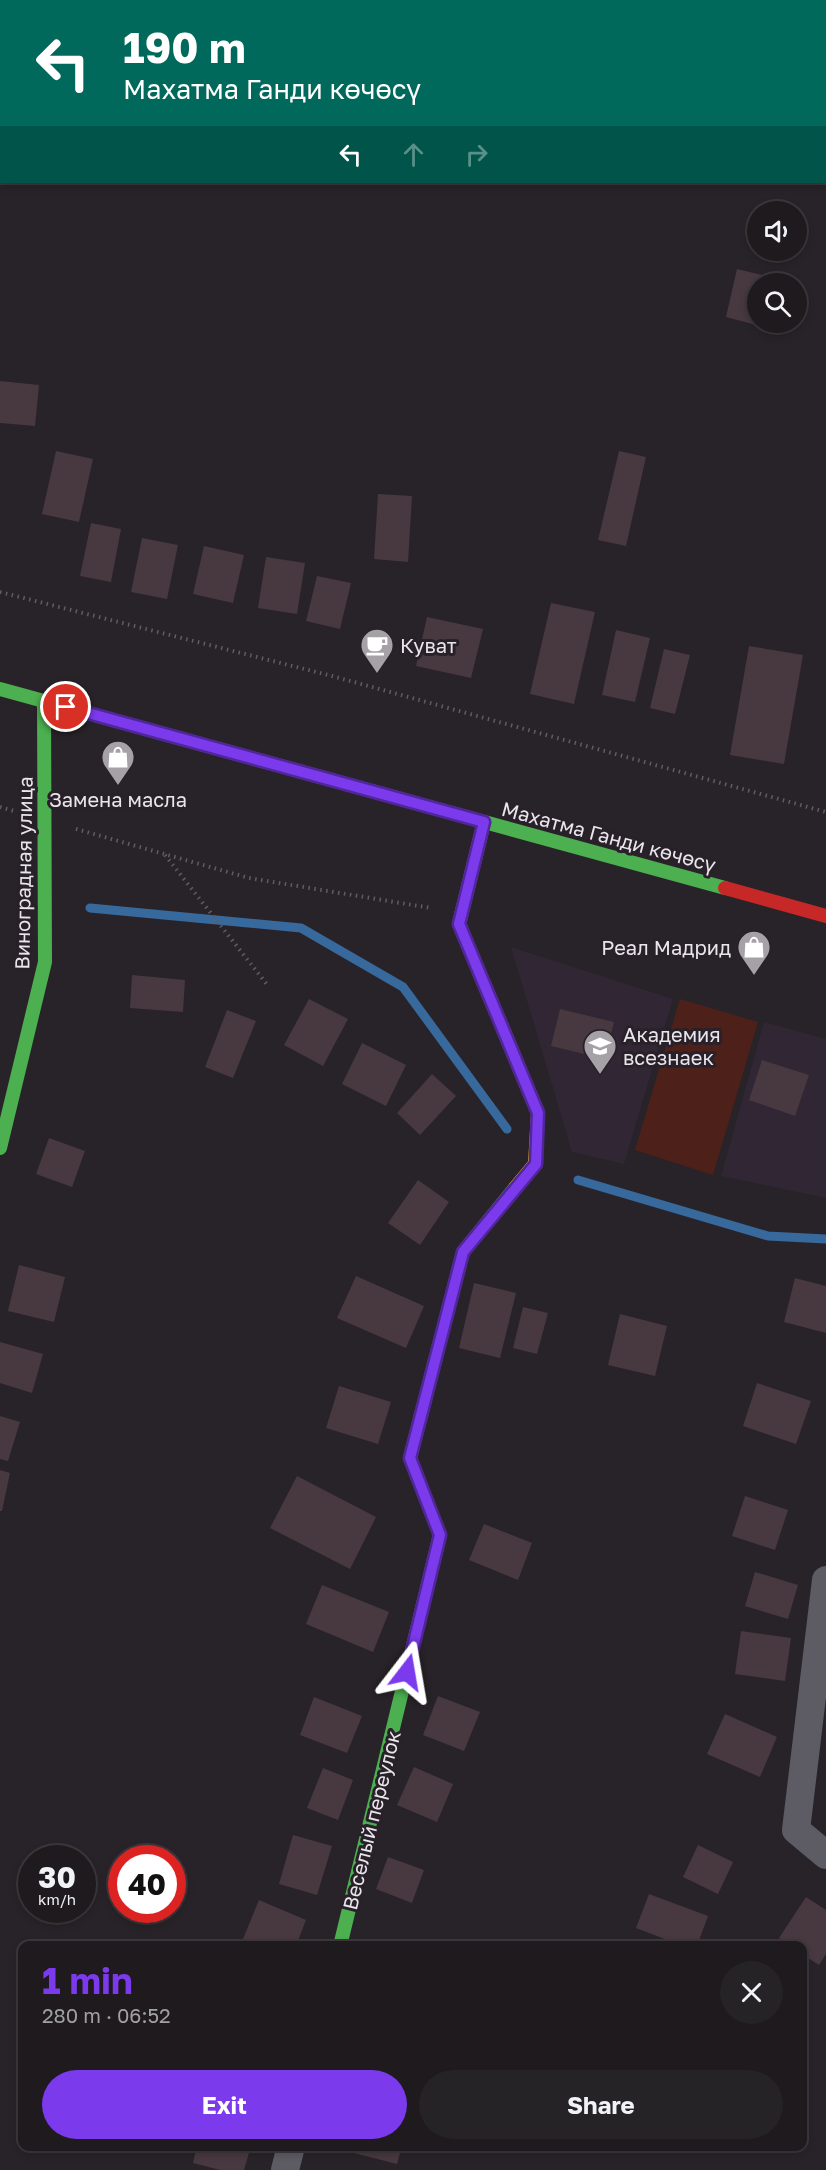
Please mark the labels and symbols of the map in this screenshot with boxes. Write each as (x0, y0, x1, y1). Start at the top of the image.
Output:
cafe icon: Куват (359, 627, 395, 674)
place label: Куват (400, 633, 457, 657)
pin (40, 681, 91, 732)
shop icon: Замена масла (100, 739, 136, 786)
street label: Виноградная улица (9, 776, 37, 970)
place label: Замена масла (49, 787, 187, 811)
street label: Махатма Ганди көчөсү (499, 796, 719, 877)
shop icon: Реал Мадрид (736, 929, 772, 976)
place label: Реал Мадрид (601, 935, 731, 959)
place label: Академия всезнаек (623, 1022, 721, 1069)
school or university icon: Академия всезнаек (582, 1028, 618, 1075)
position arrow (375, 1640, 439, 1704)
street label: Веселый переулок (337, 1728, 405, 1912)
speed limit sign: 40 (108, 1845, 186, 1923)

